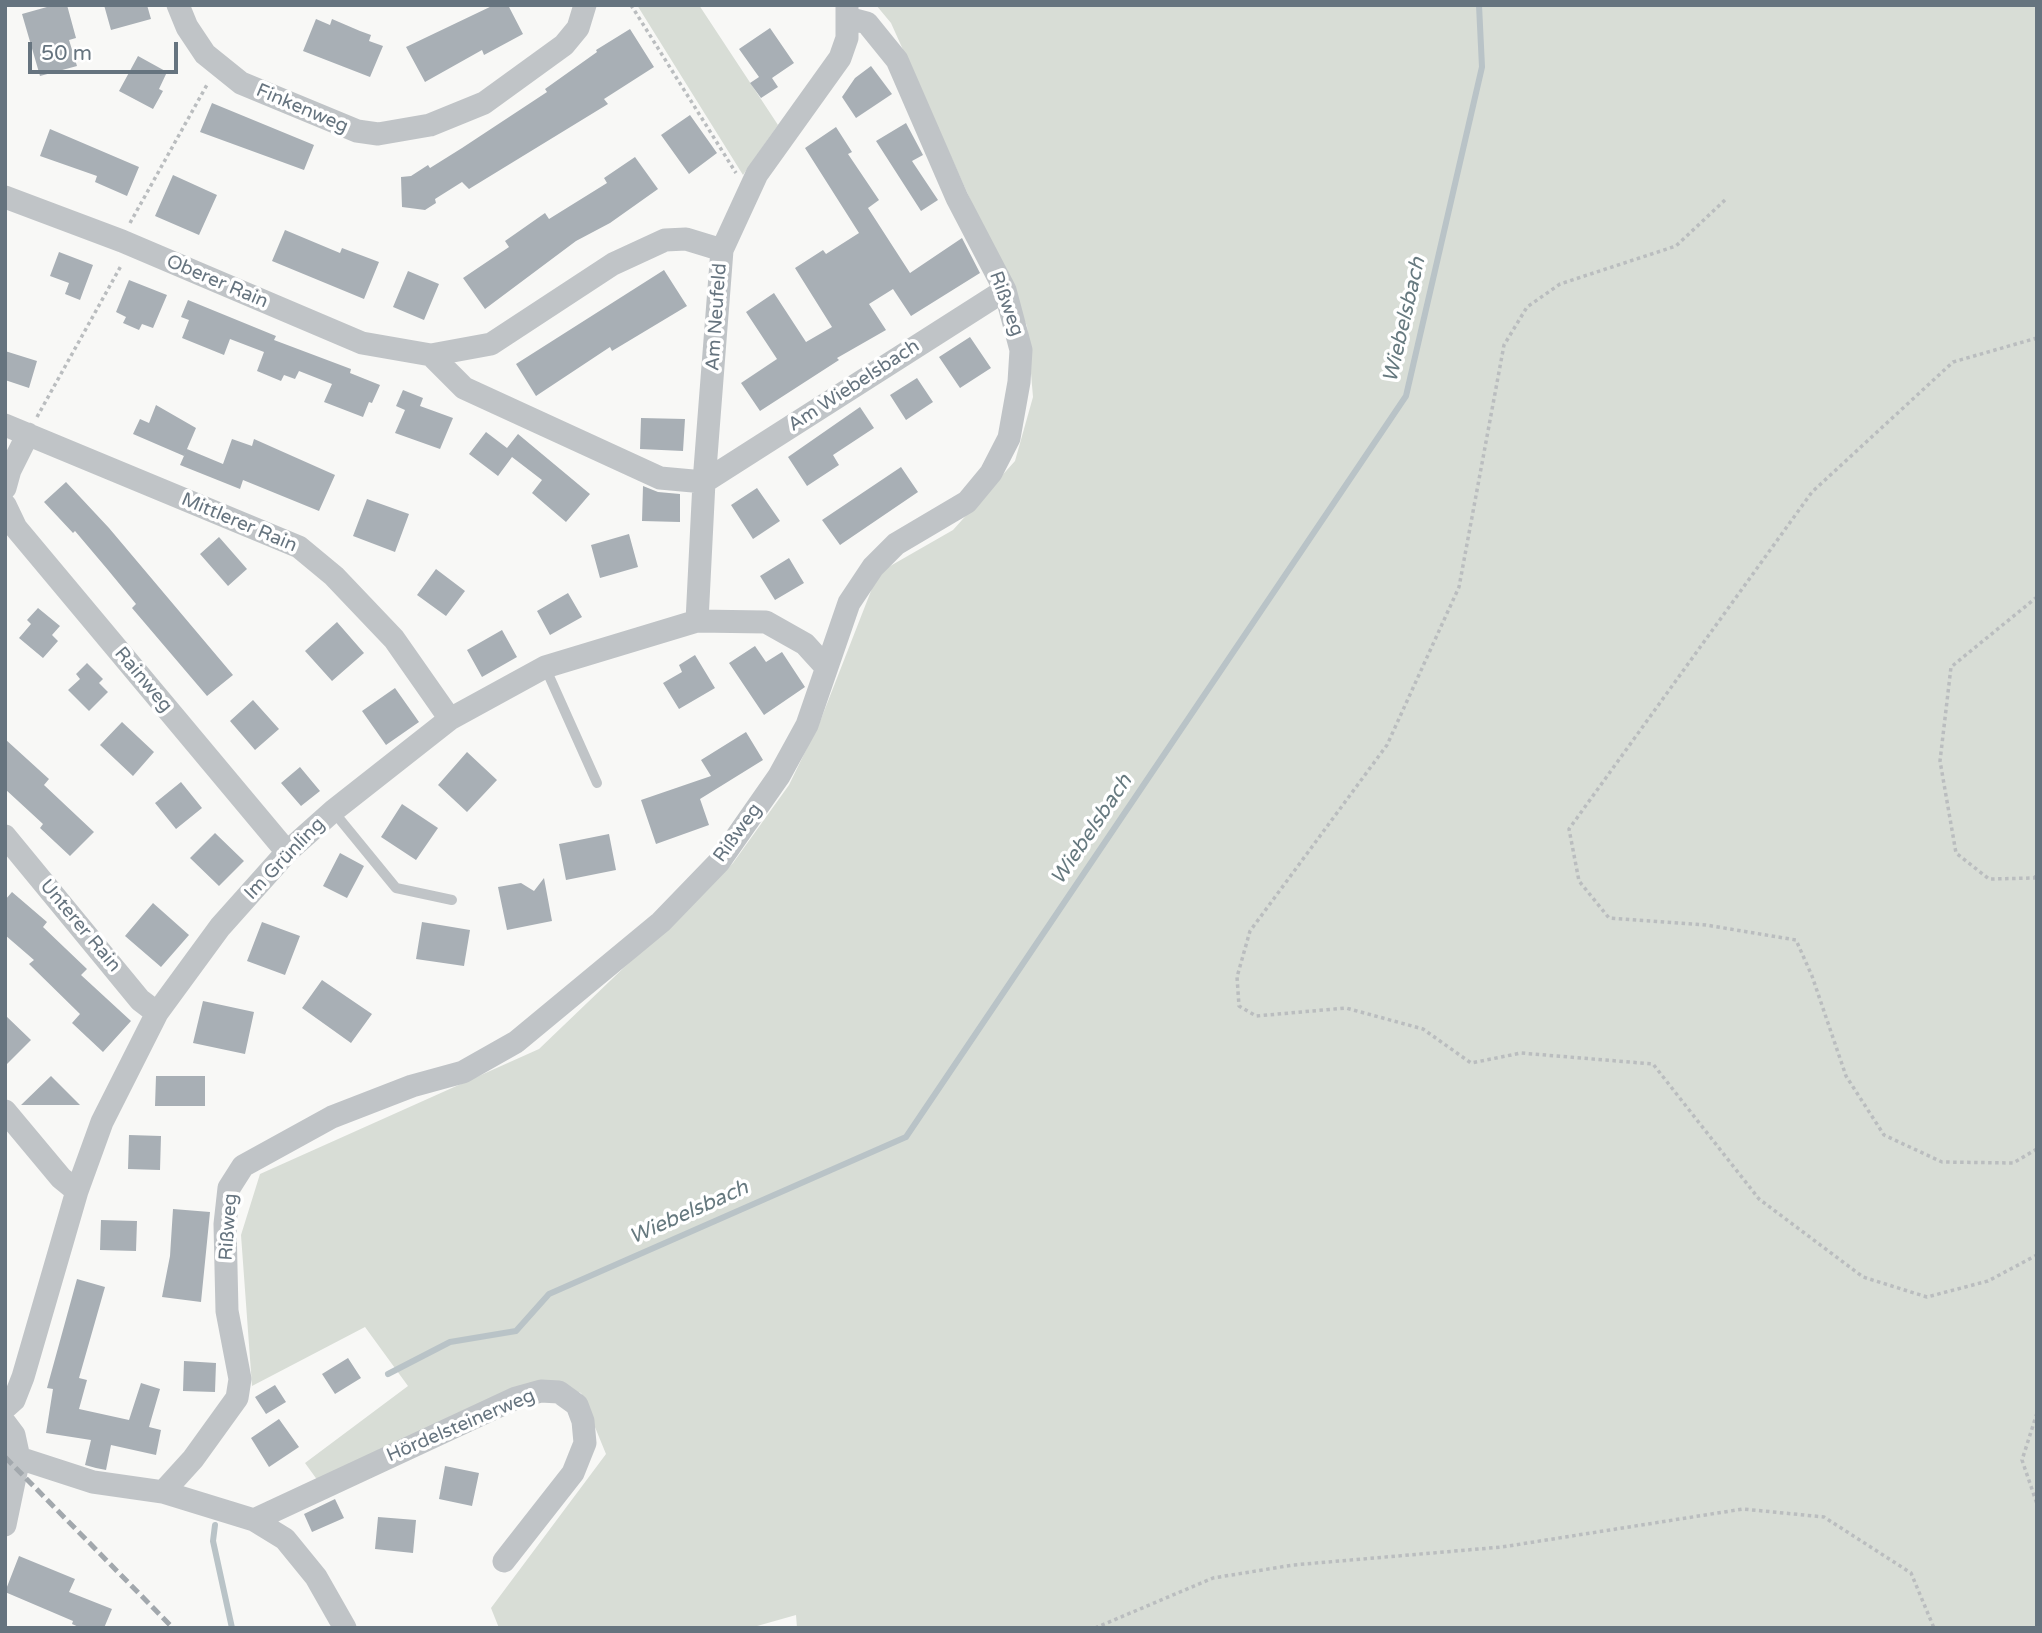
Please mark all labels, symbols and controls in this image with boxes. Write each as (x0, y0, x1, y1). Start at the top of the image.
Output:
scale bar (32, 28, 182, 72)
text: 50 m (41, 41, 92, 66)
street label: Finkenweg (253, 79, 351, 139)
street label: Oberer Rain (163, 250, 271, 314)
water label: Wiebelsbach (1378, 255, 1432, 385)
street label: Am Neufeld (702, 262, 732, 372)
street label: Rißweg (984, 268, 1028, 340)
street label: Am Wiebelsbach (784, 335, 924, 437)
street label: Mittlerer Rain (178, 488, 300, 558)
street label: Rainweg (109, 643, 177, 717)
water label: Wiebelsbach (1046, 770, 1138, 890)
street label: Rißweg (709, 799, 767, 867)
street label: Im Grünling (240, 813, 330, 905)
street label: Unterer Rain (35, 875, 125, 977)
water label: Wiebelsbach (626, 1176, 752, 1250)
street label: Rißweg (215, 1193, 243, 1261)
street label: Hördelsteinerweg (383, 1384, 539, 1468)

